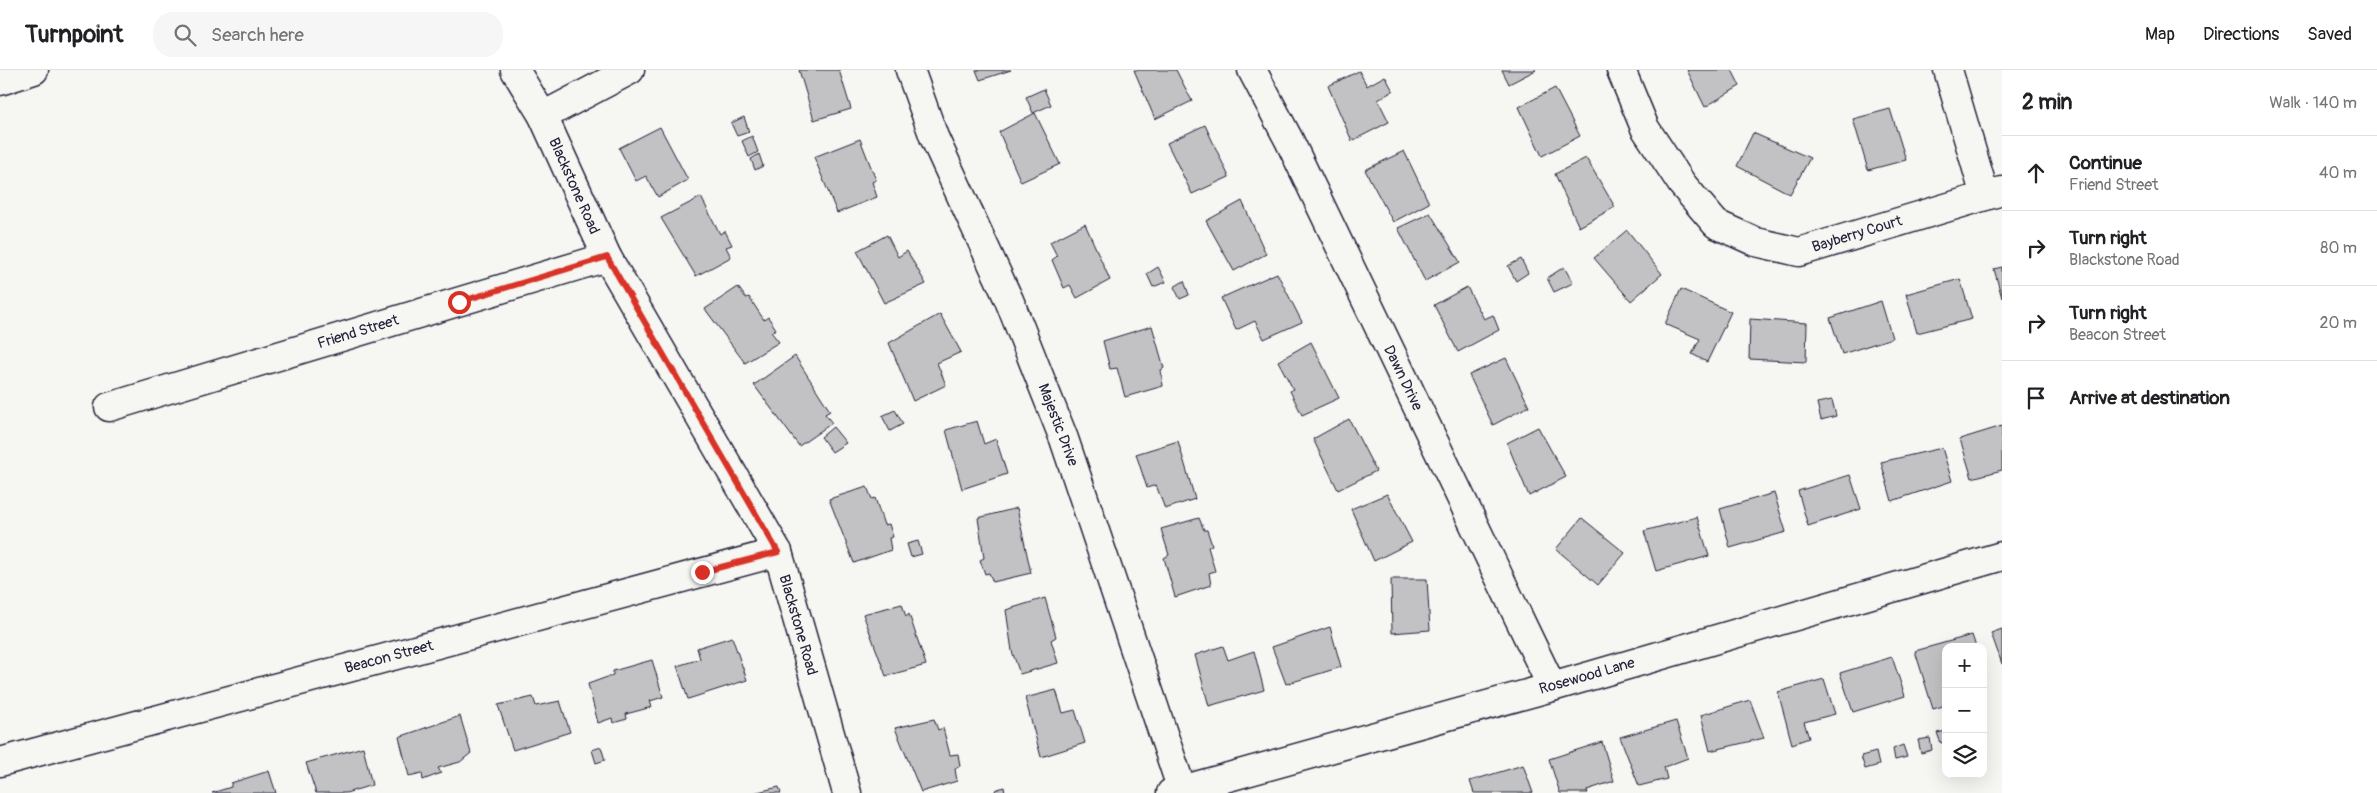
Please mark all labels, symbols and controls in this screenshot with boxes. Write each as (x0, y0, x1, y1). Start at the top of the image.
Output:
search box (153, 12, 503, 57)
text: Turnpoint (25, 20, 123, 49)
icon: search (171, 21, 199, 49)
text: Search here (211, 23, 304, 47)
text: Map (2145, 23, 2175, 46)
text: Directions (2203, 23, 2279, 46)
text: Saved (2307, 23, 2352, 46)
text: 2 min (2022, 89, 2072, 116)
text: Walk · 140 m (2269, 93, 2357, 113)
street label: Blackstone Road (544, 135, 604, 237)
text: Continue (2069, 151, 2142, 175)
icon: ahead (2022, 159, 2050, 187)
text: 40 m (2319, 163, 2357, 183)
text: Friend Street (2069, 175, 2159, 195)
street label: Bayberry Court (1810, 211, 1905, 257)
text: Turn right (2069, 226, 2147, 250)
icon: right (2022, 234, 2050, 262)
text: 80 m (2320, 238, 2357, 258)
text: Blackstone Road (2069, 250, 2180, 270)
route start (448, 291, 471, 314)
text: Turn right (2069, 301, 2147, 325)
icon: right (2022, 309, 2050, 337)
street label: Friend Street (315, 310, 402, 353)
text: 20 m (2319, 313, 2357, 333)
text: Beacon Street (2069, 325, 2166, 345)
street label: Dawn Drive (1379, 342, 1427, 414)
street label: Majestic Drive (1034, 381, 1083, 470)
icon: arrive (2022, 384, 2050, 412)
text: Arrive at destination (2069, 386, 2230, 410)
route end (691, 561, 714, 584)
street label: Blackstone Road (775, 573, 821, 677)
street label: Beacon Street (343, 636, 436, 678)
map controls (1942, 643, 1987, 778)
button: + (1942, 643, 1987, 688)
street label: Rosewood Lane (1537, 653, 1638, 699)
button: − (1942, 688, 1987, 733)
button: layers (1942, 733, 1987, 778)

